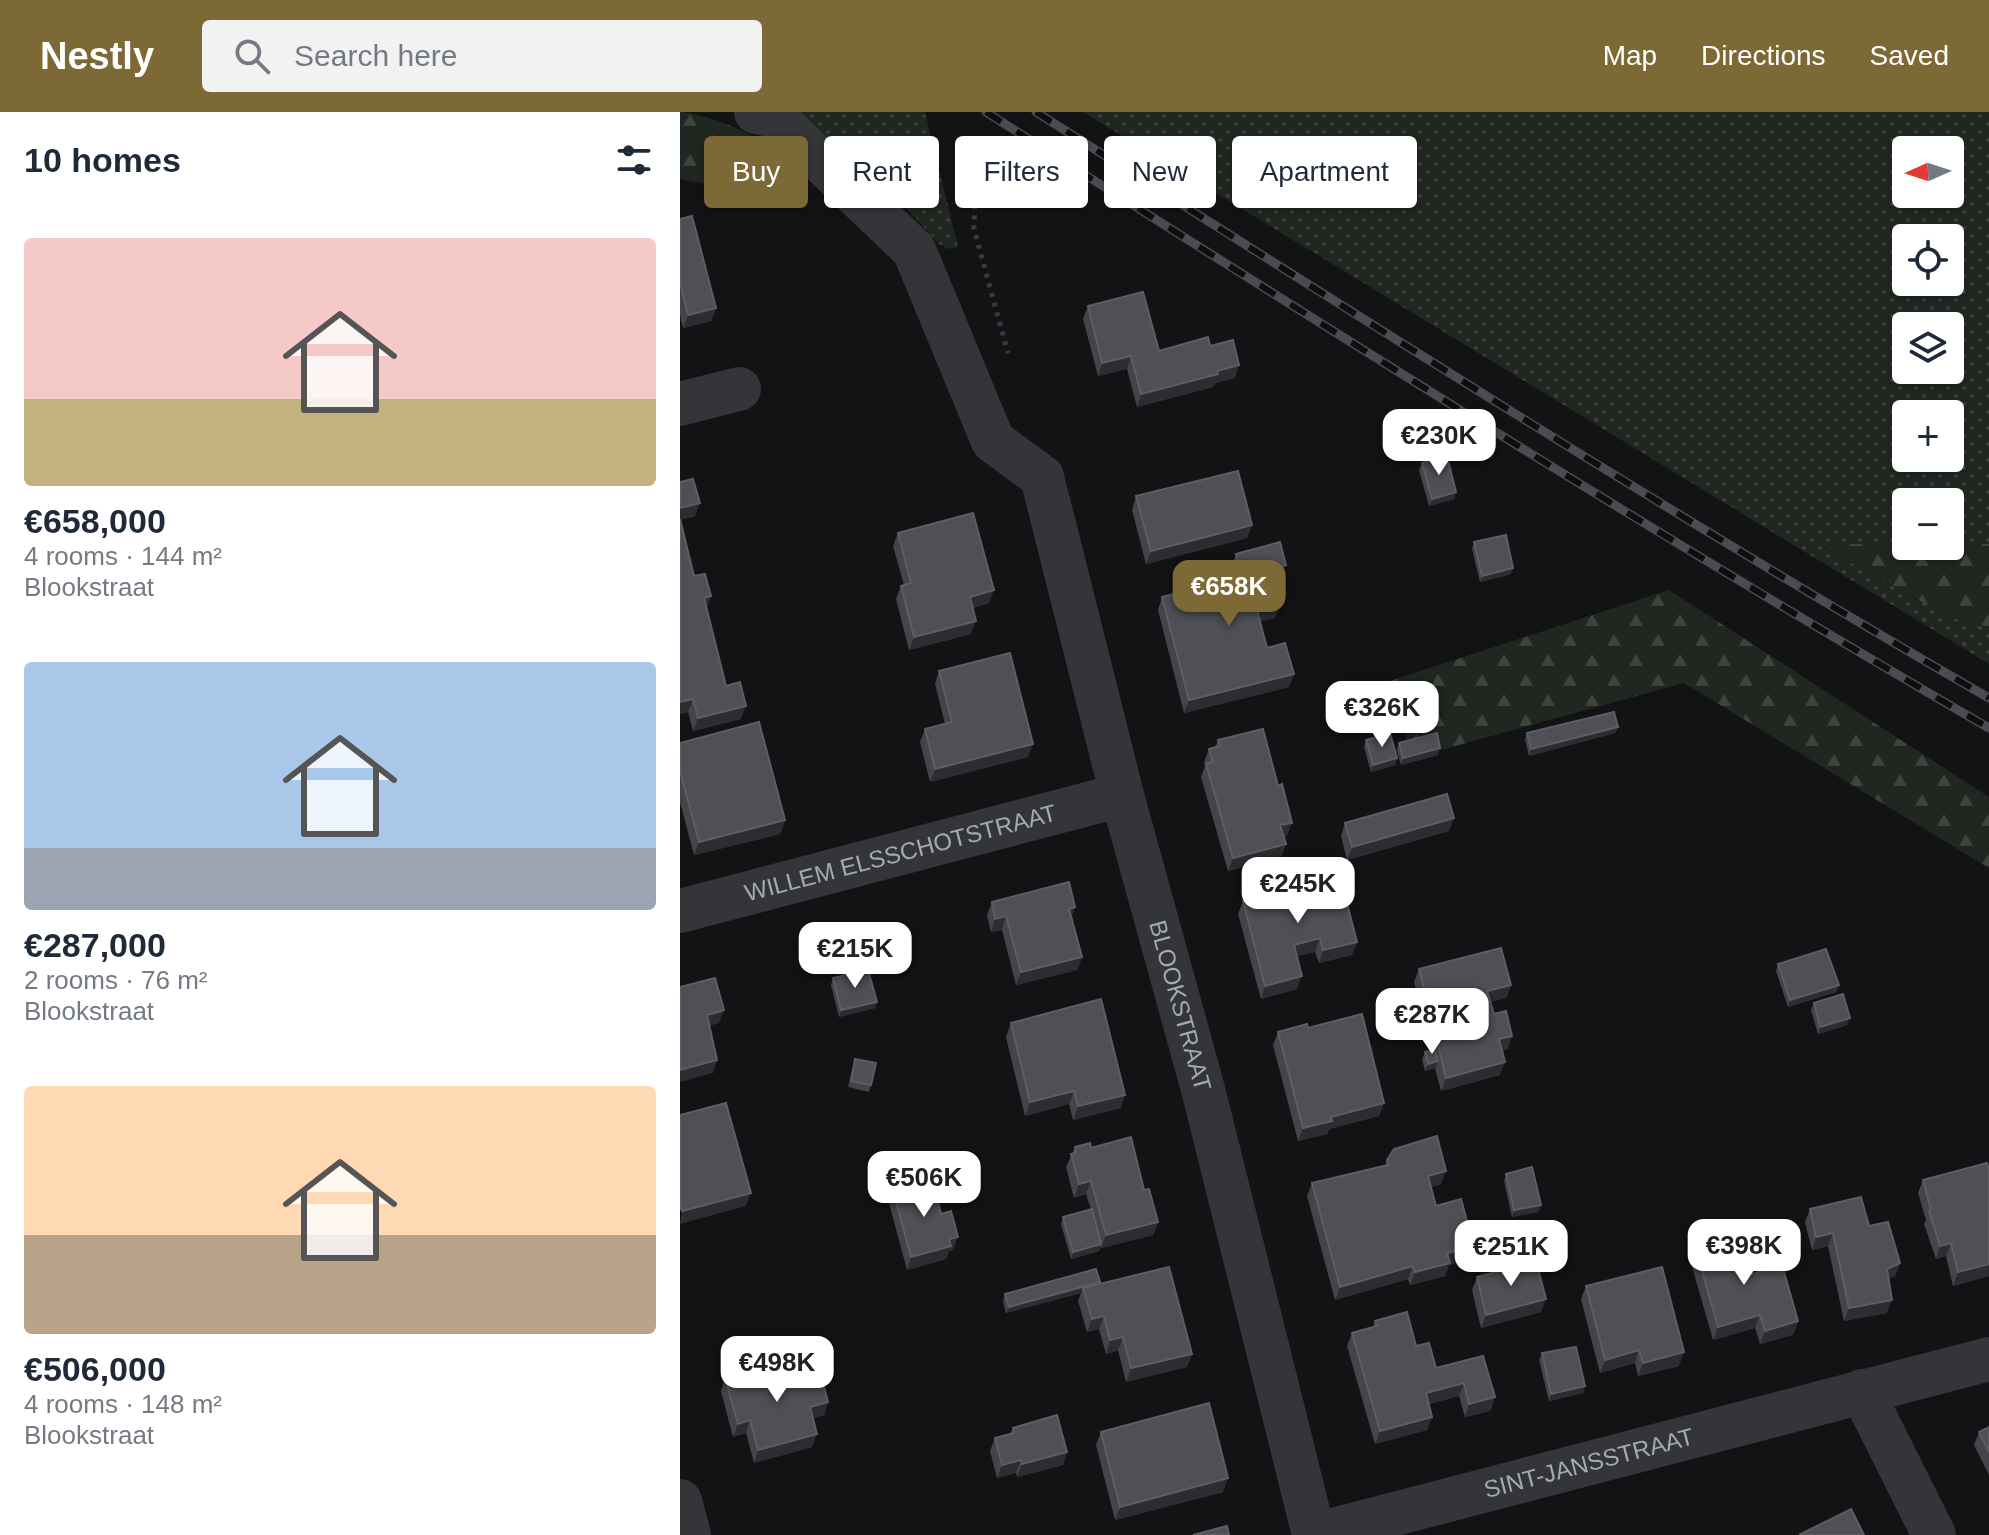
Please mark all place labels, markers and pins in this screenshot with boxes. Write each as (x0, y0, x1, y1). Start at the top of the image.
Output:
pin: €230K (1383, 409, 1495, 477)
pin: €658K (1173, 560, 1285, 628)
pin: €326K (1326, 681, 1438, 749)
pin: €245K (1242, 857, 1354, 925)
pin: €215K (799, 922, 911, 990)
pin: €287K (1376, 988, 1488, 1056)
pin: €506K (868, 1151, 980, 1219)
pin: €398K (1688, 1219, 1800, 1287)
pin: €251K (1455, 1220, 1567, 1288)
pin: €498K (721, 1336, 833, 1404)

